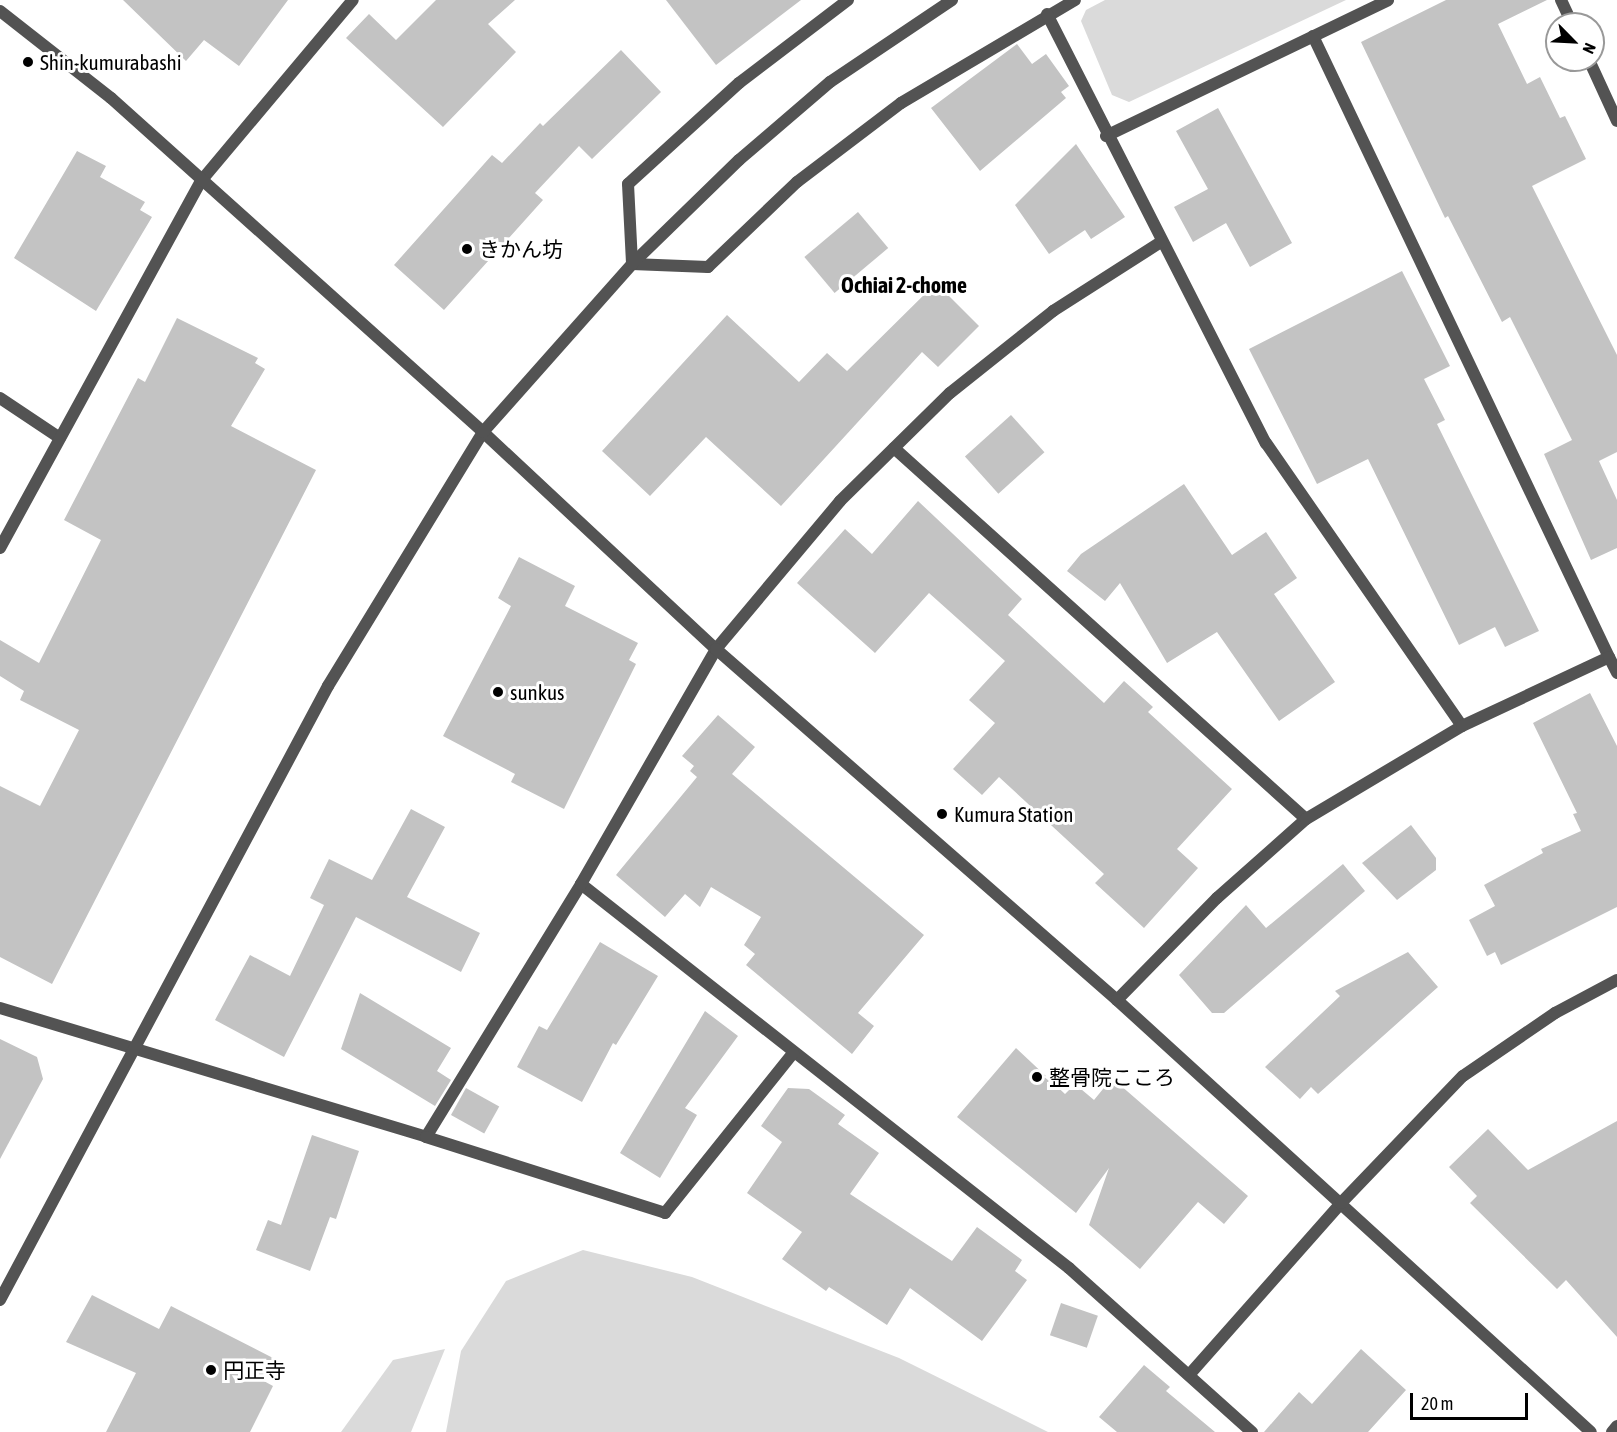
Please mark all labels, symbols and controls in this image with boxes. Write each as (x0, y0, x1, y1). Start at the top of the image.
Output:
north arrow (1545, 12, 1605, 72)
text: N (1579, 41, 1600, 56)
place label: Shin-kumurabashi (40, 49, 182, 75)
marker: Shin-kumurabashi (21, 55, 35, 69)
place label: きかん坊 (479, 236, 563, 262)
marker: きかん坊 (460, 242, 474, 256)
district label: Ochiai 2-chome (841, 273, 967, 299)
place label: sunkus (510, 679, 565, 705)
marker: sunkus (491, 685, 505, 699)
place label: Kumura Station (954, 801, 1073, 827)
marker: Kumura Station (935, 807, 949, 821)
place label: 整骨院こころ (1049, 1064, 1175, 1090)
marker: 整骨院こころ (1030, 1070, 1044, 1084)
place label: 円正寺 (223, 1357, 286, 1383)
marker: 円正寺 (204, 1363, 218, 1377)
scale bar (1413, 1381, 1532, 1419)
text: 20 m (1421, 1393, 1453, 1414)

